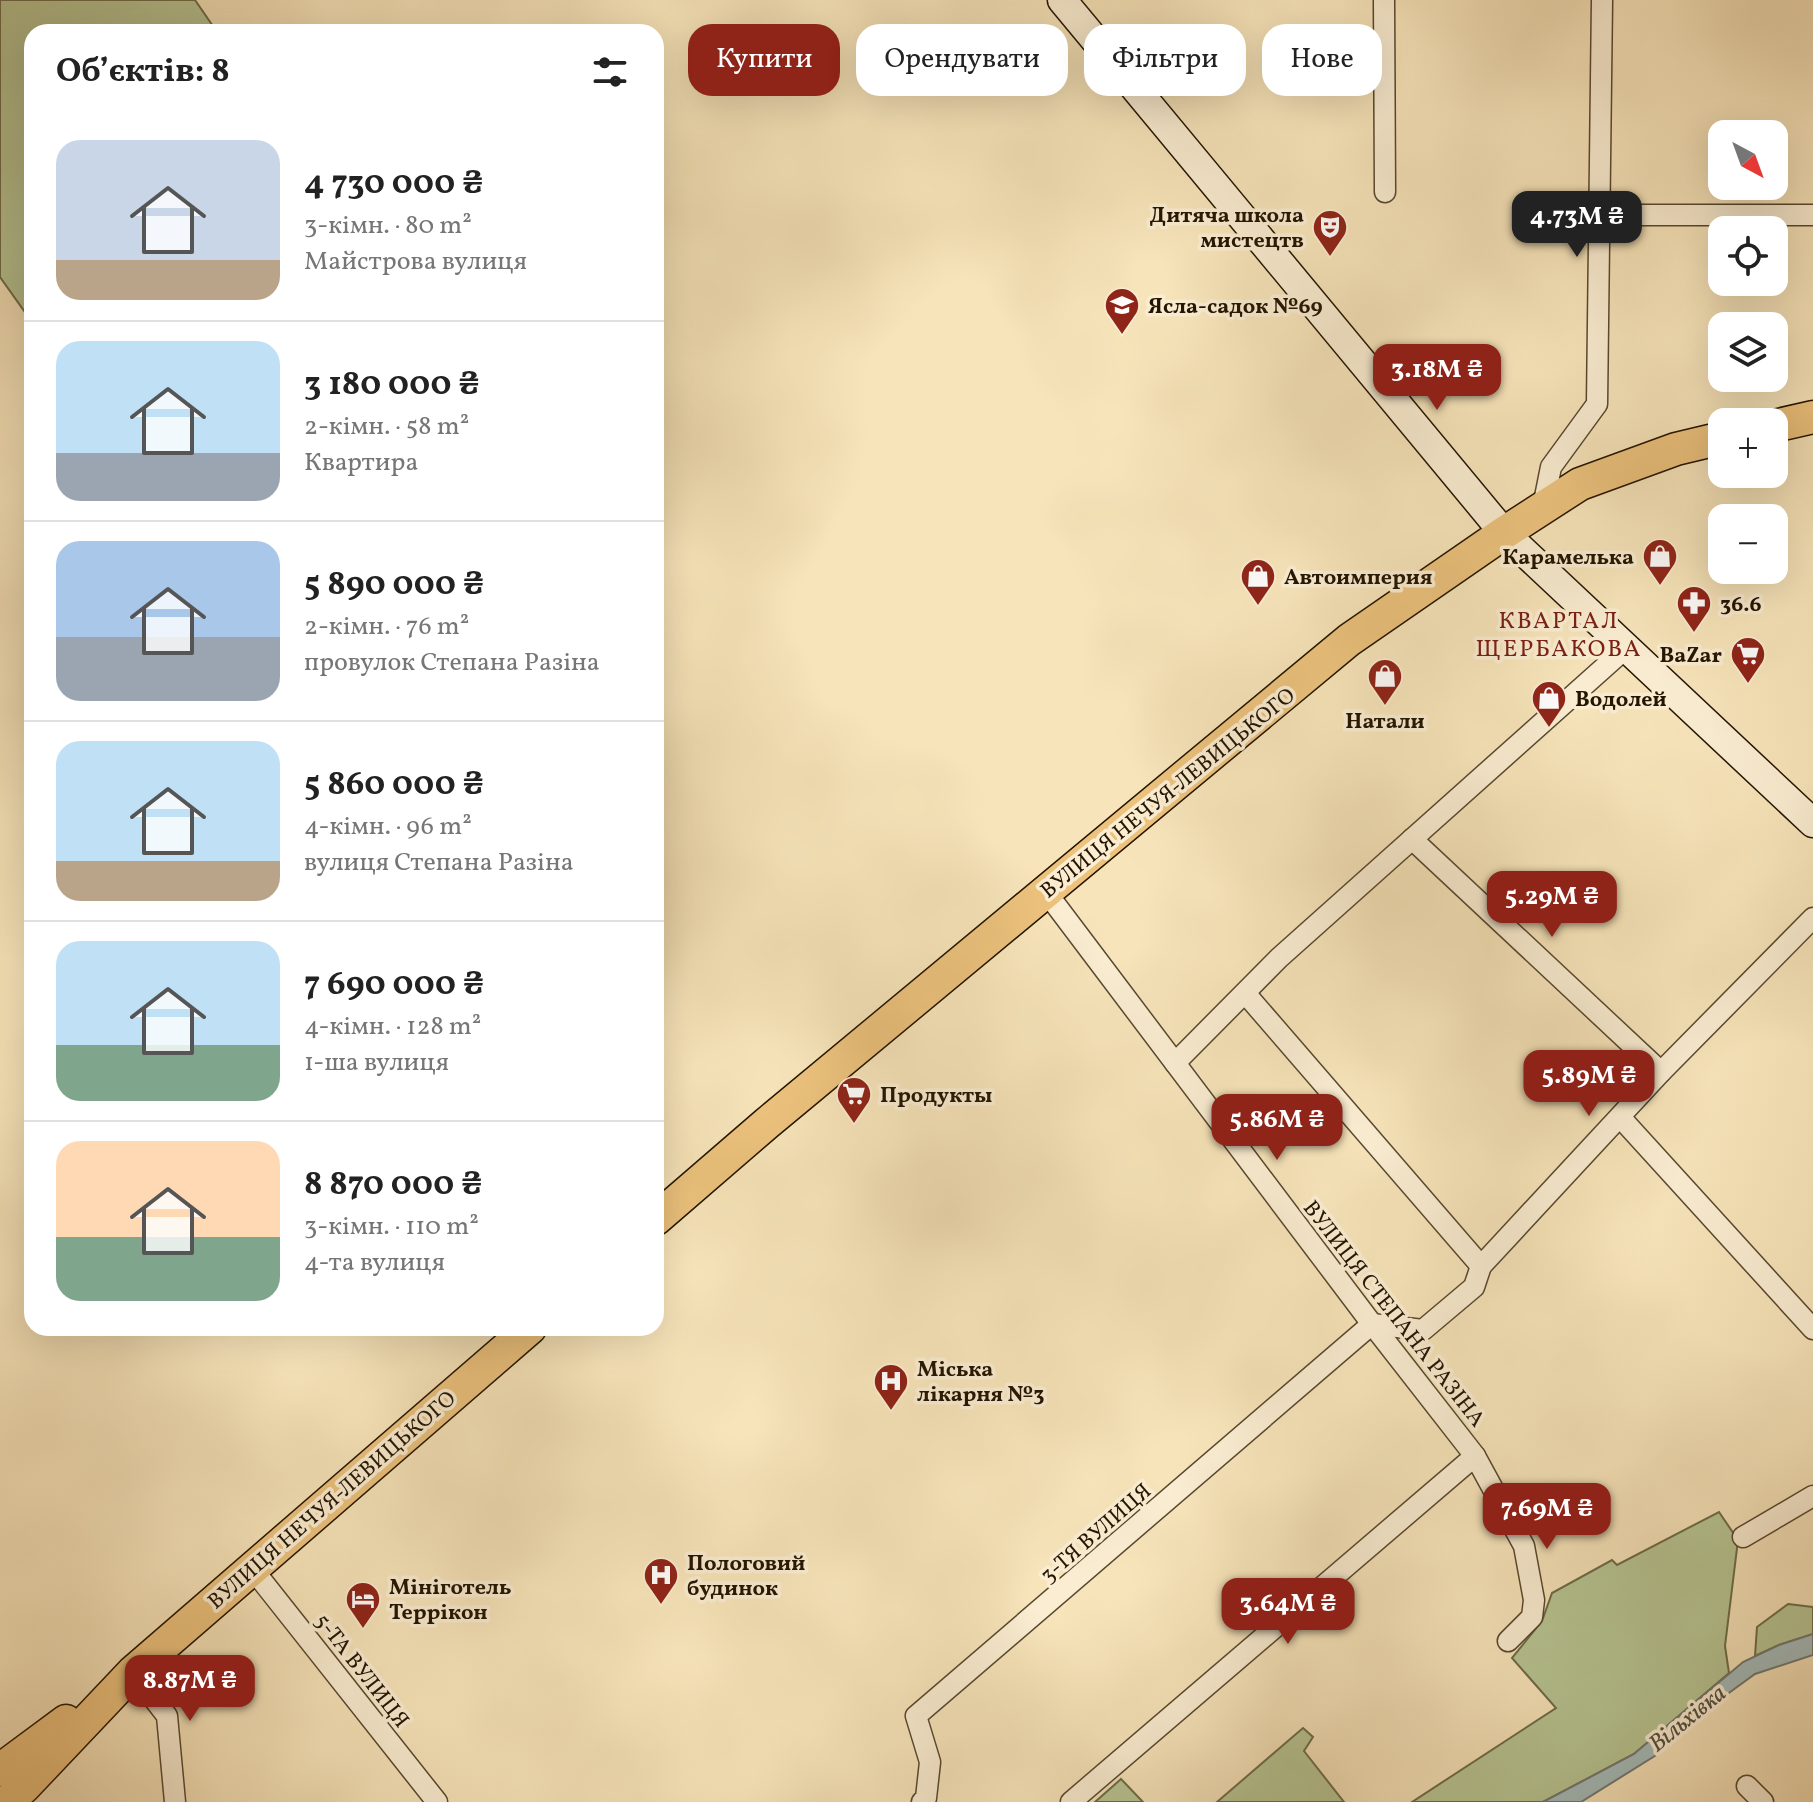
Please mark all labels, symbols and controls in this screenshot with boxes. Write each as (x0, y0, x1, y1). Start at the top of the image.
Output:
chip: Купити (688, 24, 840, 96)
chip: Орендувати (856, 24, 1068, 96)
chip: Фільтри (1084, 24, 1246, 96)
chip: Нове (1262, 24, 1382, 96)
text: Об’єктів: 8 (56, 49, 230, 96)
icon: filters (588, 50, 632, 94)
north arrow (1708, 120, 1788, 200)
map controls (1708, 120, 1788, 584)
text: 4 730 000 ₴ (304, 161, 483, 208)
icon: home (120, 172, 216, 268)
pin: 4.73M ₴ (1503, 191, 1651, 259)
text: 4.73M ₴ (1530, 199, 1624, 235)
place label: Дитяча школа мистецтв (1150, 201, 1304, 257)
text: 3-кімн. · 80 m² (304, 208, 472, 244)
theatre icon: Дитяча школа мистецтв (1311, 208, 1349, 258)
button: locate (1708, 216, 1788, 296)
text: Майстрова вулиця (304, 244, 527, 280)
school or university icon: Ясла-садок №69 (1103, 286, 1141, 336)
place label: Ясла-садок №69 (1148, 292, 1323, 323)
button: layers (1708, 312, 1788, 392)
pin: 3.18M ₴ (1363, 344, 1511, 412)
text: 3.18M ₴ (1391, 352, 1483, 388)
text: 3 180 000 ₴ (304, 362, 480, 409)
icon: home (120, 373, 216, 469)
button: + (1708, 408, 1788, 488)
text: 2-кімн. · 58 m² (304, 409, 469, 445)
text: Квартира (304, 445, 418, 481)
button: − (1708, 504, 1788, 584)
shop icon: Карамелька (1641, 537, 1679, 587)
place label: Карамелька (1502, 543, 1634, 574)
shop icon: Автоимперия (1239, 557, 1277, 607)
text: 5 890 000 ₴ (304, 562, 484, 609)
place label: Автоимперия (1284, 563, 1433, 594)
icon: home (120, 573, 216, 669)
pharmacy icon: 36.6 (1675, 584, 1713, 634)
place label: 36.6 (1720, 590, 1762, 621)
district label: КВАРТАЛ ЩЕРБАКОВА (1476, 605, 1642, 667)
text: 2-кімн. · 76 m² (304, 609, 469, 645)
supermarket icon: BaZar (1729, 635, 1767, 685)
place label: BaZar (1659, 641, 1723, 672)
text: провулок Степана Разіна (304, 645, 600, 681)
shop icon: Натали (1366, 657, 1404, 707)
shop icon: Водолей (1530, 679, 1568, 729)
street label: ВУЛИЦЯ НЕЧУЯ-ЛЕВИЦЬКОГО (1035, 681, 1303, 907)
place label: Водолей (1575, 685, 1667, 716)
place label: Натали (1345, 707, 1425, 738)
text: 5 860 000 ₴ (304, 762, 484, 809)
icon: home (120, 773, 216, 869)
text: 4-кімн. · 96 m² (304, 809, 472, 845)
text: вулиця Степана Разіна (304, 845, 574, 881)
pin: 5.29M ₴ (1478, 871, 1626, 939)
text: 5.29M ₴ (1505, 879, 1599, 915)
text: 7 690 000 ₴ (304, 962, 484, 1009)
icon: home (120, 973, 216, 1069)
text: 4-кімн. · 128 m² (304, 1009, 481, 1045)
text: 1-ша вулиця (304, 1045, 449, 1081)
pin: 5.89M ₴ (1515, 1050, 1663, 1118)
text: 5.89M ₴ (1541, 1058, 1637, 1094)
supermarket icon: Продукты (835, 1075, 873, 1125)
place label: Продукты (880, 1081, 992, 1112)
pin: 5.86M ₴ (1203, 1094, 1351, 1162)
text: 5.86M ₴ (1230, 1102, 1324, 1138)
text: 8 870 000 ₴ (304, 1162, 482, 1209)
icon: home (120, 1173, 216, 1269)
street label: ВУЛИЦЯ СТЕПАНА РАЗІНА (1295, 1195, 1491, 1434)
text: 3-кімн. · 110 m² (304, 1209, 479, 1245)
text: 4-та вулиця (304, 1245, 445, 1281)
place label: Міська лікарня №3 (917, 1355, 1045, 1411)
hospital icon: Міська лікарня №3 (872, 1362, 910, 1412)
street label: ВУЛИЦЯ НЕЧУЯ-ЛЕВИЦЬКОГО (202, 1384, 464, 1618)
street label: 3-ТЯ ВУЛИЦЯ (1034, 1477, 1159, 1591)
pin: 7.69M ₴ (1473, 1483, 1621, 1551)
text: 7.69M ₴ (1501, 1491, 1593, 1527)
place label: Пологовий будинок (687, 1549, 805, 1605)
hospital icon: Пологовий будинок (642, 1556, 680, 1606)
place label: Мініготель Террікон (389, 1573, 512, 1629)
pin: 3.64M ₴ (1214, 1578, 1362, 1646)
hotel icon: Мініготель Террікон (344, 1580, 382, 1630)
text: 3.64M ₴ (1240, 1586, 1336, 1622)
street label: 5-ТА ВУЛИЦЯ (306, 1608, 416, 1735)
pin: 8.87M ₴ (116, 1655, 264, 1723)
text: 8.87M ₴ (143, 1663, 237, 1699)
water label: Вільхівка (1642, 1678, 1734, 1761)

